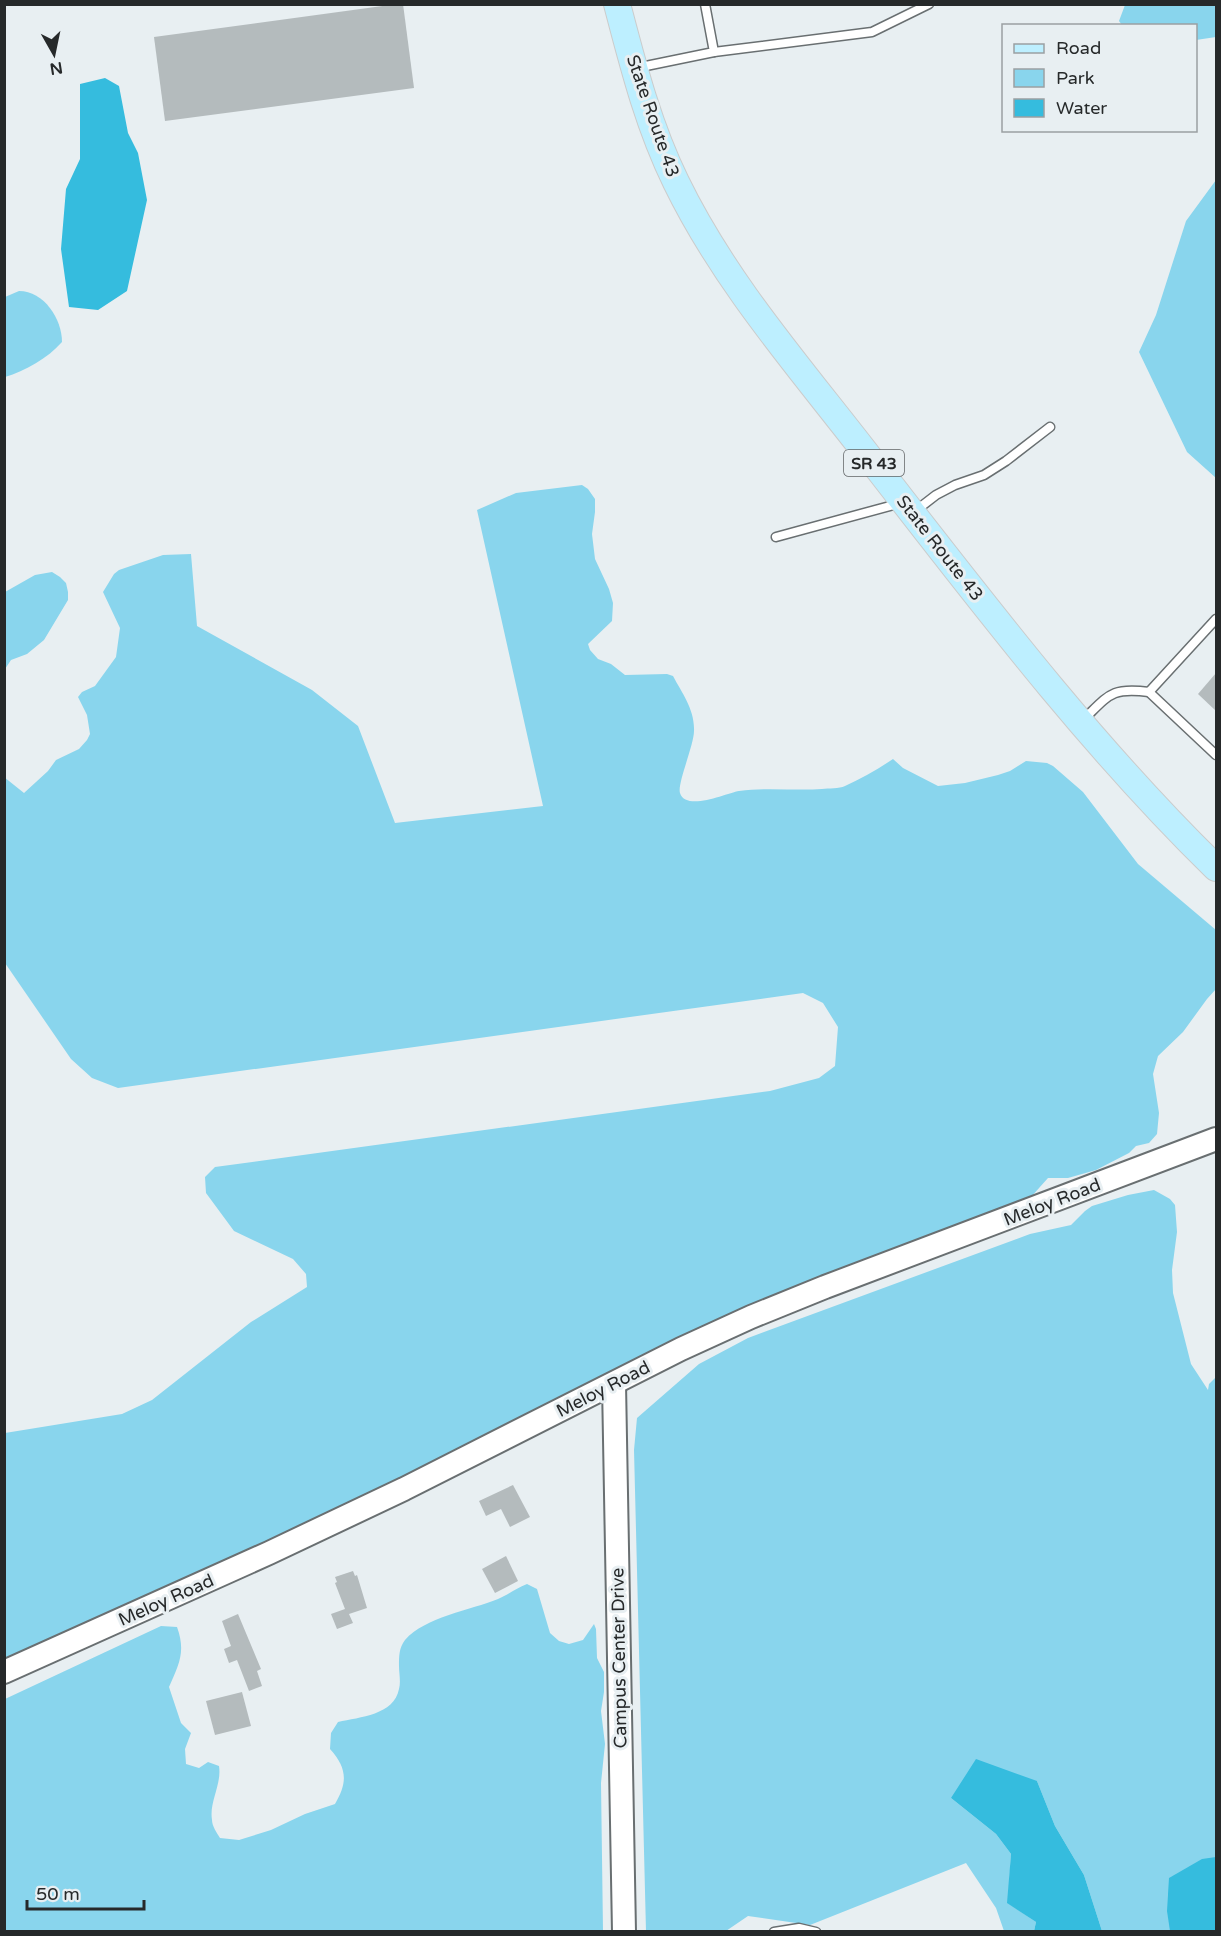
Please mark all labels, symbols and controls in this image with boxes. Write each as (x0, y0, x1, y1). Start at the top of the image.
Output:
north arrow (24, 24, 84, 84)
legend (1002, 24, 1197, 132)
text: Road (1056, 37, 1101, 59)
street label: State Route 43 (622, 52, 684, 180)
text: N (48, 57, 64, 79)
text: Park (1056, 67, 1095, 89)
text: Water (1056, 97, 1107, 119)
road number: SR 43 (844, 450, 904, 476)
street label: State Route 43 (892, 491, 988, 605)
street label: Meloy Road (1000, 1173, 1104, 1231)
street label: Meloy Road (552, 1356, 654, 1422)
street label: Campus Center Drive (606, 1567, 632, 1749)
street label: Meloy Road (115, 1569, 217, 1631)
scale bar (27, 1873, 144, 1911)
text: 50 m (36, 1883, 80, 1905)

